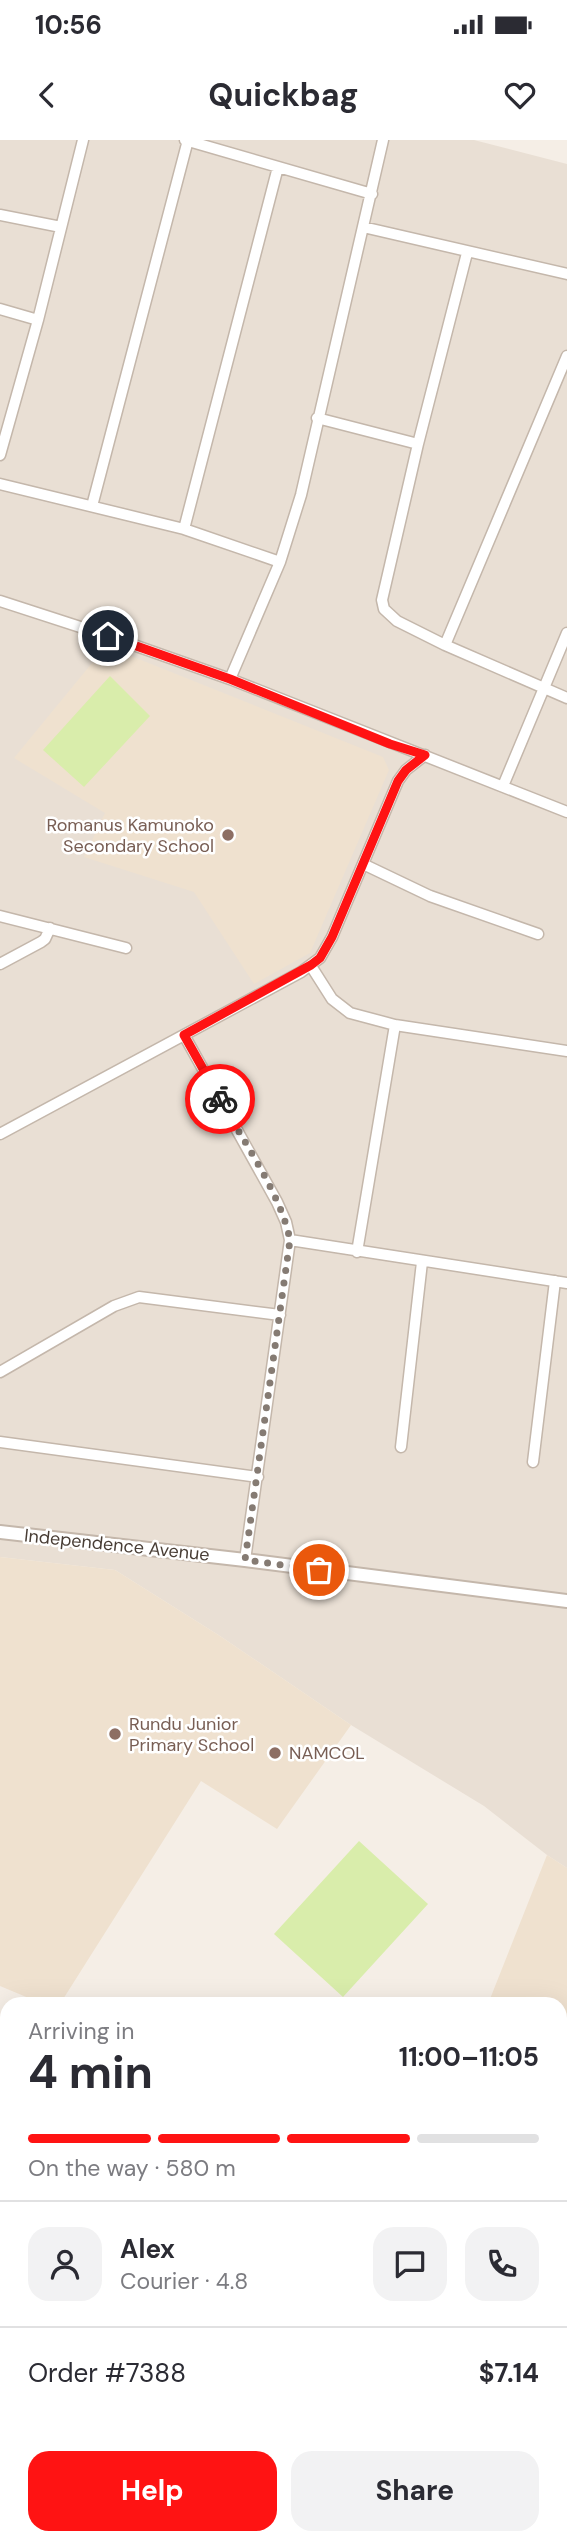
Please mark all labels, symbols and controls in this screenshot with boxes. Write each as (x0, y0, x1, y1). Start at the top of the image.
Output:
text: 10:56 (35, 8, 102, 42)
text: Quickbag (208, 74, 359, 116)
icon: back (28, 76, 66, 114)
icon: heart (501, 76, 539, 114)
pin (78, 606, 138, 666)
icon: home (89, 617, 127, 655)
place label: Romanus Kamunoko Secondary School (47, 813, 214, 858)
marker: Romanus Kamunoko Secondary School (220, 827, 236, 843)
courier (185, 1064, 255, 1134)
icon: bike (201, 1080, 239, 1118)
street label: Independence Avenue (23, 1523, 211, 1567)
pin (289, 1540, 349, 1600)
icon: bag (300, 1551, 338, 1589)
place label: Rundu Junior Primary School (129, 1712, 254, 1757)
marker: Rundu Junior Primary School (107, 1726, 123, 1742)
place label: NAMCOL (289, 1741, 365, 1765)
marker: NAMCOL (267, 1745, 283, 1761)
text: Arriving in (28, 2016, 134, 2046)
text: 11:00–11:05 (399, 2040, 539, 2074)
text: 4 min (28, 2042, 153, 2102)
text: On the way · 580 m (28, 2153, 236, 2183)
button: person (28, 2227, 102, 2301)
button: chat (373, 2227, 447, 2301)
button: phone (465, 2227, 539, 2301)
text: Alex (120, 2232, 175, 2266)
text: Courier · 4.8 (120, 2266, 248, 2296)
text: Order #7388 (28, 2356, 186, 2390)
text: $7.14 (479, 2356, 539, 2390)
button: Help (28, 2451, 277, 2531)
button: Share (291, 2451, 539, 2531)

